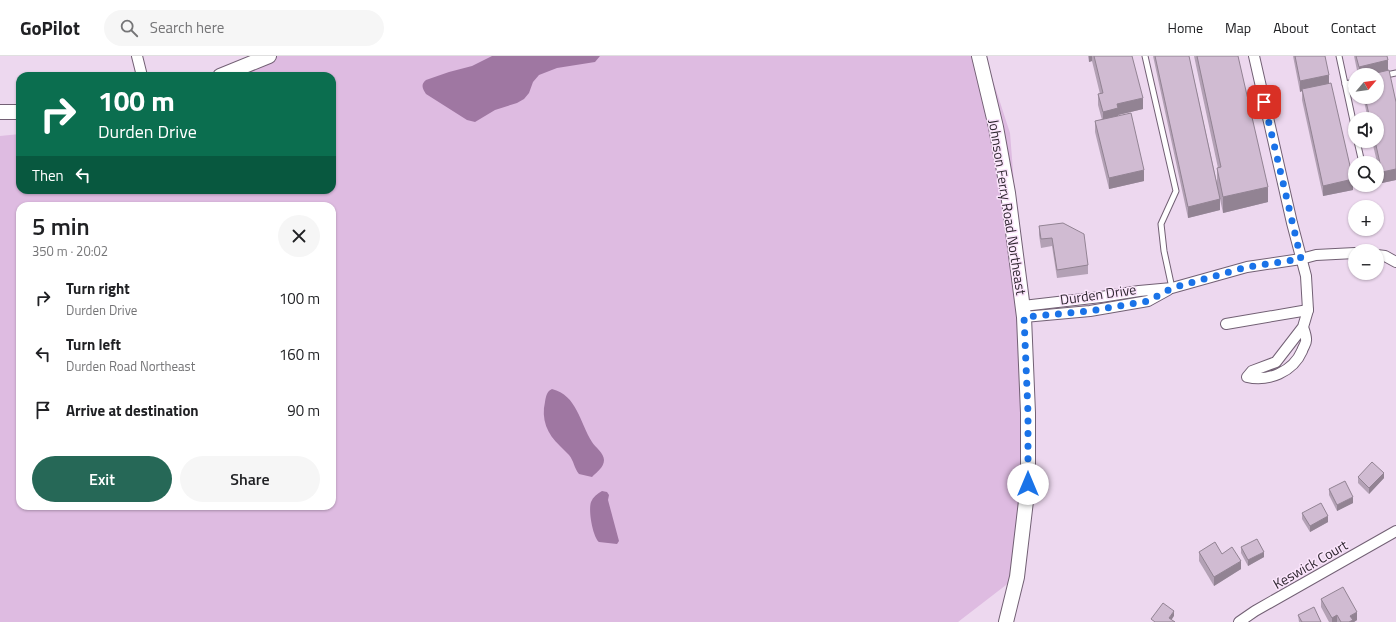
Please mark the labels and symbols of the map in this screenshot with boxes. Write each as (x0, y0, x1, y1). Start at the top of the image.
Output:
north arrow (1348, 68, 1384, 104)
pin (1247, 85, 1281, 119)
street label: Johnson Ferry Road Northeast (984, 118, 1032, 296)
street label: Durden Drive (1058, 278, 1138, 310)
position arrow (1007, 463, 1049, 505)
street label: Keswick Court (1269, 534, 1351, 594)

